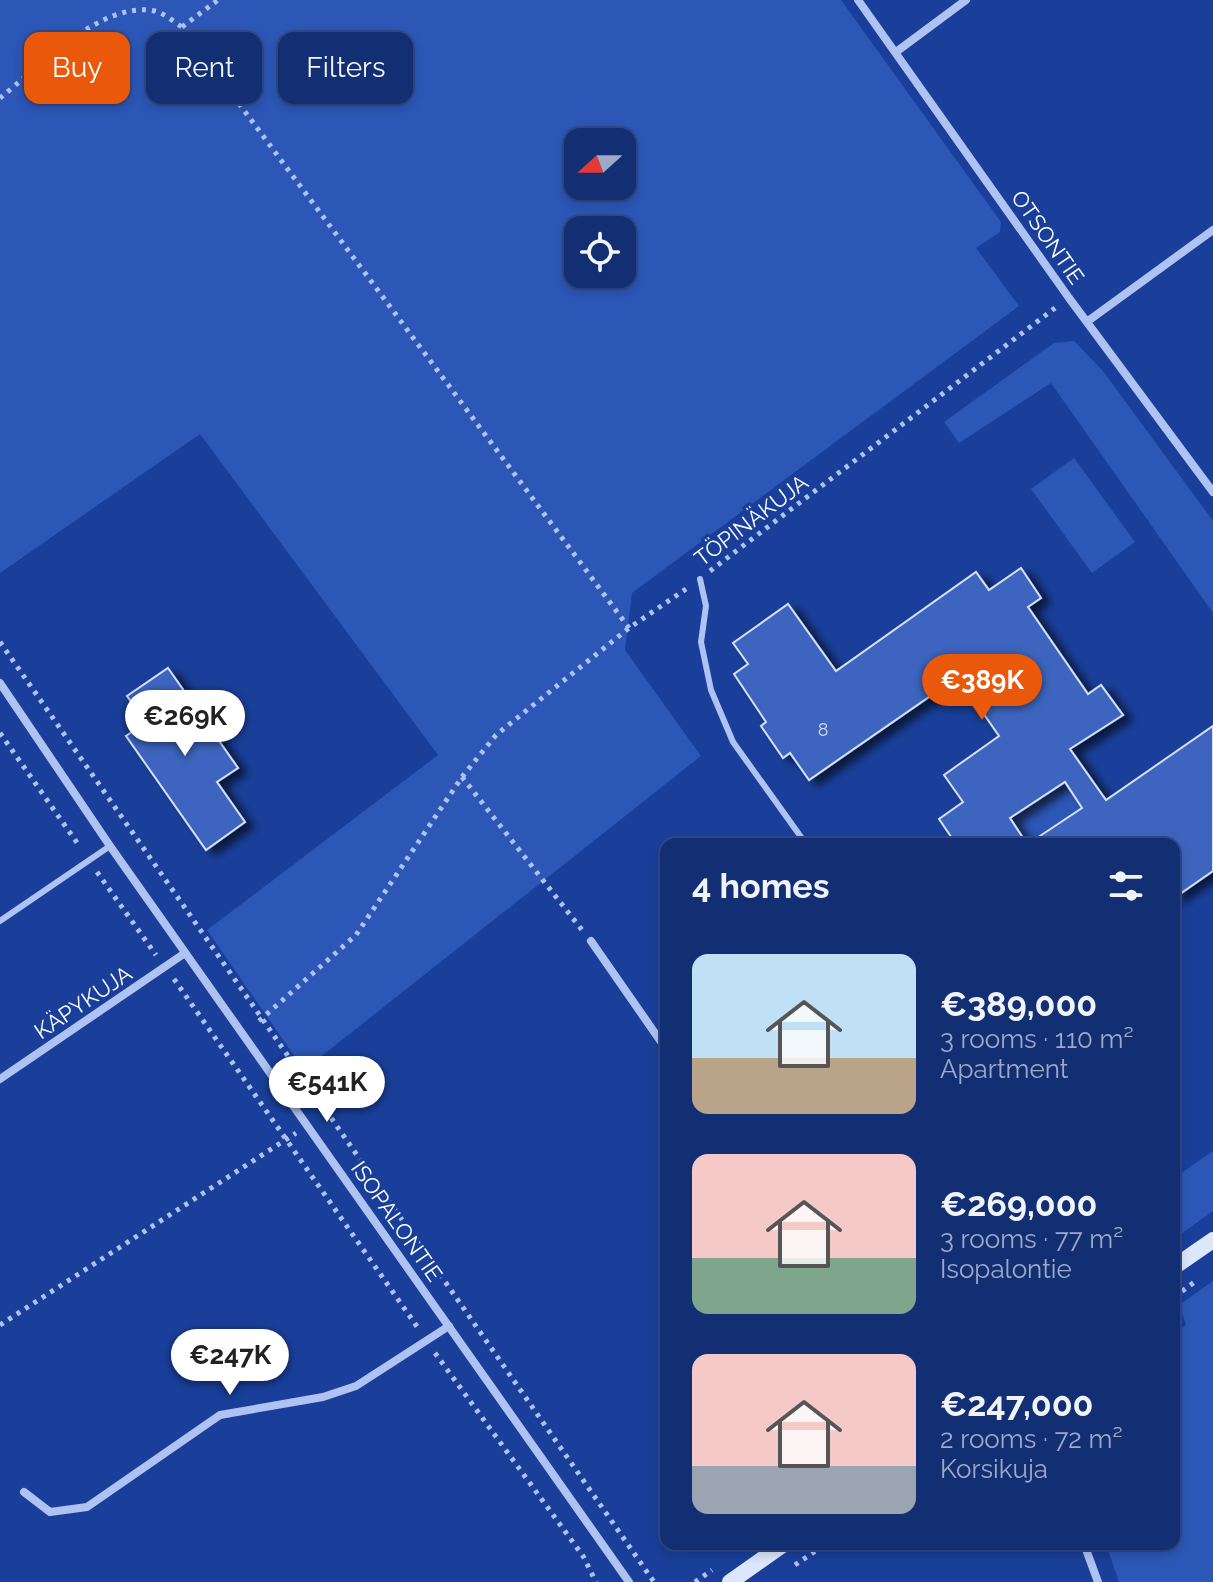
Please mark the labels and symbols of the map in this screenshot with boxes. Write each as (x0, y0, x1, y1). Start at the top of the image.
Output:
north arrow (564, 128, 636, 200)
street label: OTSONTIE (1006, 185, 1090, 289)
street label: TÖPINÄKUJA (689, 469, 813, 571)
pin: €389K (926, 654, 1038, 722)
pin: €269K (129, 690, 241, 758)
house number: 8 (818, 719, 828, 740)
street label: KÄPYKUJA (29, 960, 137, 1044)
pin: €541K (271, 1056, 383, 1124)
street label: ISOPALONTIE (346, 1156, 448, 1286)
pin: €247K (174, 1329, 286, 1397)

